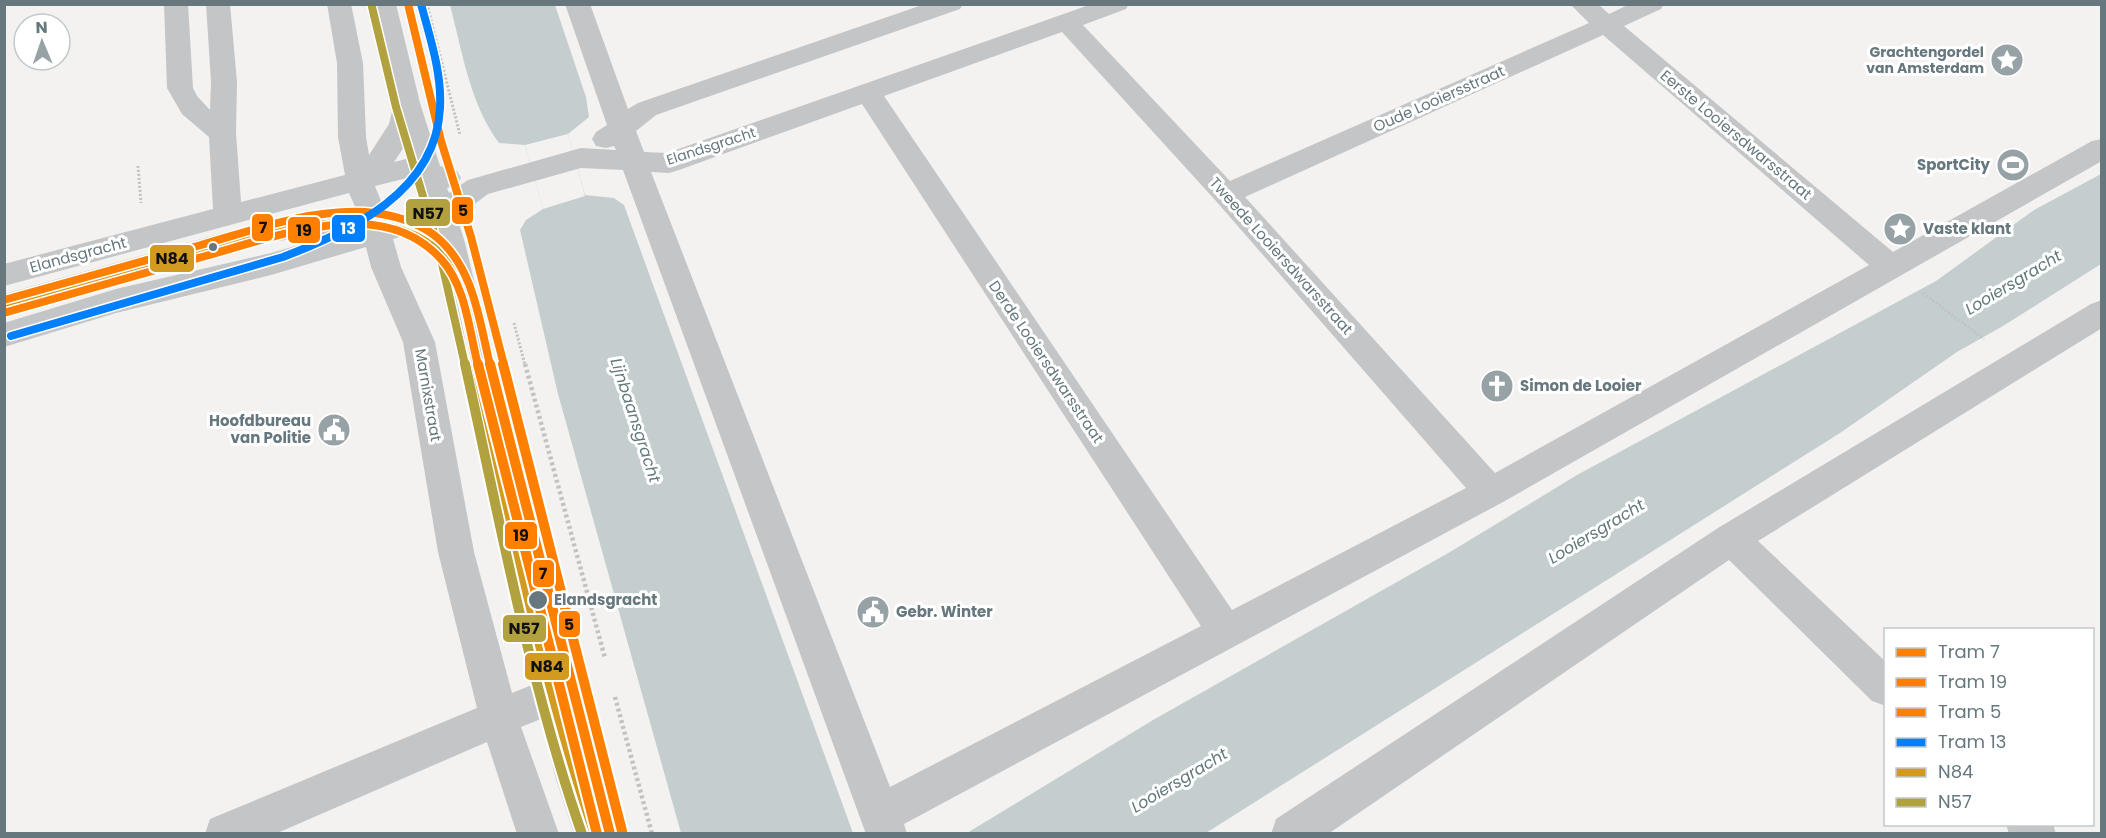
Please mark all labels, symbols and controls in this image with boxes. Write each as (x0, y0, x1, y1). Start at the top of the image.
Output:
north arrow (12, 12, 72, 72)
text: N (35, 16, 48, 39)
place label: Grachtengordel van Amsterdam (1866, 42, 1984, 78)
place icon: Grachtengordel van Amsterdam (1989, 42, 2025, 78)
street label: Oude Looiersstraat (1370, 60, 1508, 137)
street label: Eerste Looiersdwarsstraat (1656, 65, 1817, 204)
street label: Elandsgracht (664, 122, 758, 170)
sports icon: SportCity (1995, 147, 2031, 183)
place label: SportCity (1917, 154, 1991, 175)
street label: Tweede Looiersdwarsstraat (1205, 172, 1358, 339)
line badge: 5 (451, 196, 474, 225)
line badge: N57 (405, 198, 451, 227)
text: 5 (458, 199, 468, 222)
text: N57 (413, 202, 444, 225)
place icon: Vaste klant (1882, 211, 1918, 247)
line badge: 7 (251, 213, 274, 242)
line badge: 13 (331, 214, 366, 243)
text: 7 (259, 216, 268, 239)
line badge: 19 (287, 216, 321, 244)
text: 13 (340, 217, 356, 240)
place label: Vaste klant (1923, 218, 2011, 239)
text: 19 (296, 219, 312, 242)
street label: Elandsgracht (27, 232, 128, 277)
unlabelled marker (207, 241, 219, 253)
line badge: N84 (149, 244, 195, 273)
water label: Looiersgracht (1961, 244, 2067, 320)
text: N84 (155, 247, 189, 270)
street label: Derde Looiersdwarsstraat (984, 276, 1109, 447)
street label: Marnixstraat (410, 347, 447, 443)
water label: Lijnbaansgracht (605, 355, 667, 486)
church icon: Simon de Looier (1479, 368, 1515, 404)
place label: Simon de Looier (1520, 375, 1642, 396)
place label: Hoofdbureau van Politie (209, 410, 311, 448)
public building icon: Hoofdbureau van Politie (316, 412, 352, 448)
water label: Looiersgracht (1544, 493, 1650, 569)
line badge: 19 (504, 521, 538, 550)
text: 19 (513, 524, 529, 547)
line badge: 7 (532, 559, 555, 588)
text: 7 (539, 562, 548, 585)
marker: Elandsgracht (527, 589, 549, 611)
place label: Elandsgracht (554, 589, 657, 610)
public building icon: Gebr. Winter (855, 594, 891, 630)
place label: Gebr. Winter (896, 601, 993, 622)
line badge: 5 (558, 610, 581, 638)
text: 5 (564, 613, 574, 636)
line badge: N57 (502, 614, 547, 643)
text: N57 (509, 617, 540, 640)
legend (1884, 628, 2094, 826)
text: Tram 7 (1938, 639, 2000, 664)
line badge: N84 (524, 652, 570, 681)
text: N84 (530, 655, 564, 678)
text: Tram 19 (1938, 669, 2007, 694)
text: Tram 5 (1938, 699, 2001, 724)
text: Tram 13 (1938, 729, 2006, 754)
water label: Looiersgracht (1127, 742, 1233, 818)
text: N84 (1938, 759, 1973, 784)
text: N57 (1938, 789, 1972, 814)

